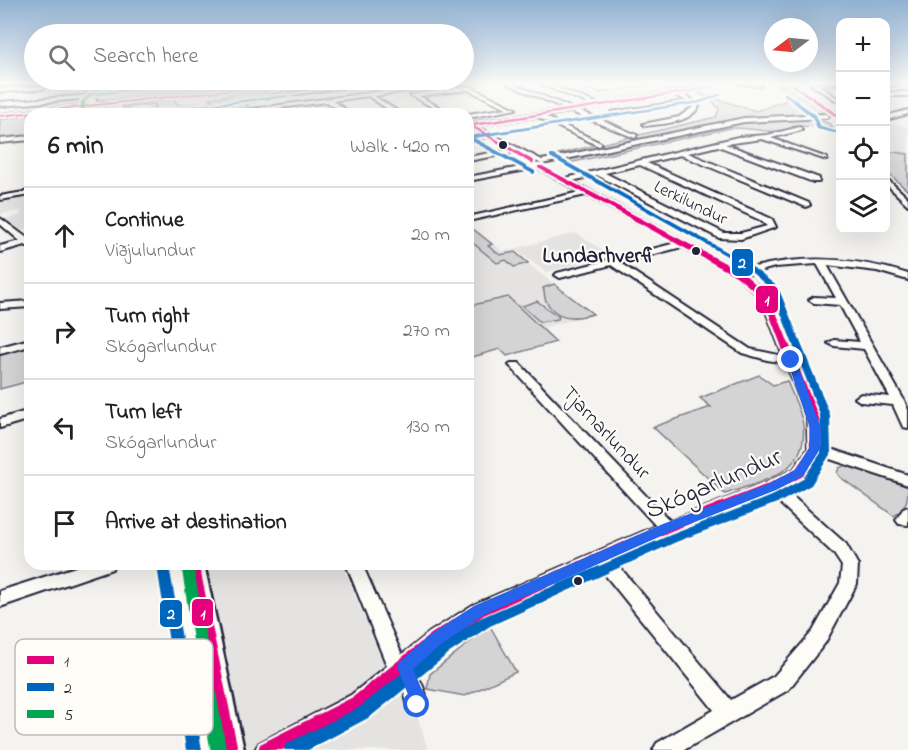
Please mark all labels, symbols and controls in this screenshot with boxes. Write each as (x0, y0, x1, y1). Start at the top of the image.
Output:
north arrow (764, 18, 818, 72)
map controls (836, 18, 890, 234)
button: + (836, 18, 890, 72)
search box (24, 24, 474, 90)
icon: search (45, 41, 78, 74)
text: Search here (93, 41, 198, 73)
button: − (836, 72, 890, 126)
button: locate (836, 126, 890, 180)
text: 6 min (48, 128, 104, 166)
text: Walk · 420 m (350, 133, 450, 162)
unlabelled marker (497, 139, 509, 151)
street label: Lerkilundur (649, 175, 732, 233)
button: layers (836, 180, 890, 234)
text: Continue (105, 205, 184, 237)
icon: ahead (48, 219, 81, 252)
text: 20 m (411, 221, 450, 250)
text: Viðjulundur (105, 237, 196, 266)
district label: Lundarhverfi (542, 241, 656, 273)
unlabelled marker (690, 245, 702, 257)
line badge: 2 (731, 248, 754, 277)
text: 2 (737, 252, 746, 276)
line badge: 1 (755, 285, 779, 314)
text: 1 (764, 289, 770, 313)
text: Turn right (105, 301, 190, 333)
icon: right (48, 315, 81, 348)
text: 270 m (403, 317, 450, 346)
text: Skógarlundur (105, 333, 216, 362)
route end (777, 346, 803, 372)
street label: Tjarnarlundur (554, 380, 657, 487)
text: Turn left (105, 397, 182, 429)
icon: left (48, 411, 81, 444)
text: 130 m (406, 413, 450, 442)
text: Skógarlundur (105, 429, 216, 458)
street label: Skógarlundur (640, 439, 789, 531)
icon: arrive (48, 507, 81, 540)
text: Arrive at destination (105, 507, 287, 539)
unlabelled marker (572, 575, 584, 587)
line badge: 1 (191, 598, 214, 627)
line badge: 2 (159, 599, 183, 628)
text: 2 (166, 603, 175, 627)
text: 1 (200, 603, 206, 627)
legend (15, 639, 213, 735)
text: 1 (64, 650, 69, 674)
text: 2 (64, 677, 72, 701)
route start (403, 691, 429, 717)
text: 5 (64, 704, 73, 728)

